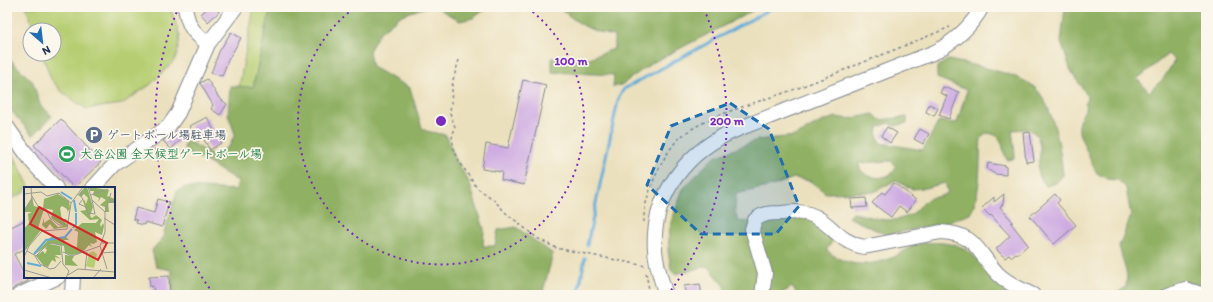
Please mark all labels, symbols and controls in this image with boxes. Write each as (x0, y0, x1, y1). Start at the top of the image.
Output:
north arrow (22, 22, 62, 62)
text: N (40, 43, 53, 58)
text: 100 m (554, 54, 588, 68)
centre of rings (434, 114, 448, 128)
text: 200 m (710, 114, 745, 128)
parking icon: ゲートボール場駐車場 (84, 125, 104, 145)
place label: ゲートボール場駐車場 (107, 128, 227, 142)
sports icon: 大谷公園 全天候型ゲートボール場 (57, 144, 77, 164)
place label: 大谷公園 全天候型ゲートボール場 (80, 147, 262, 161)
inset map (24, 187, 115, 278)

